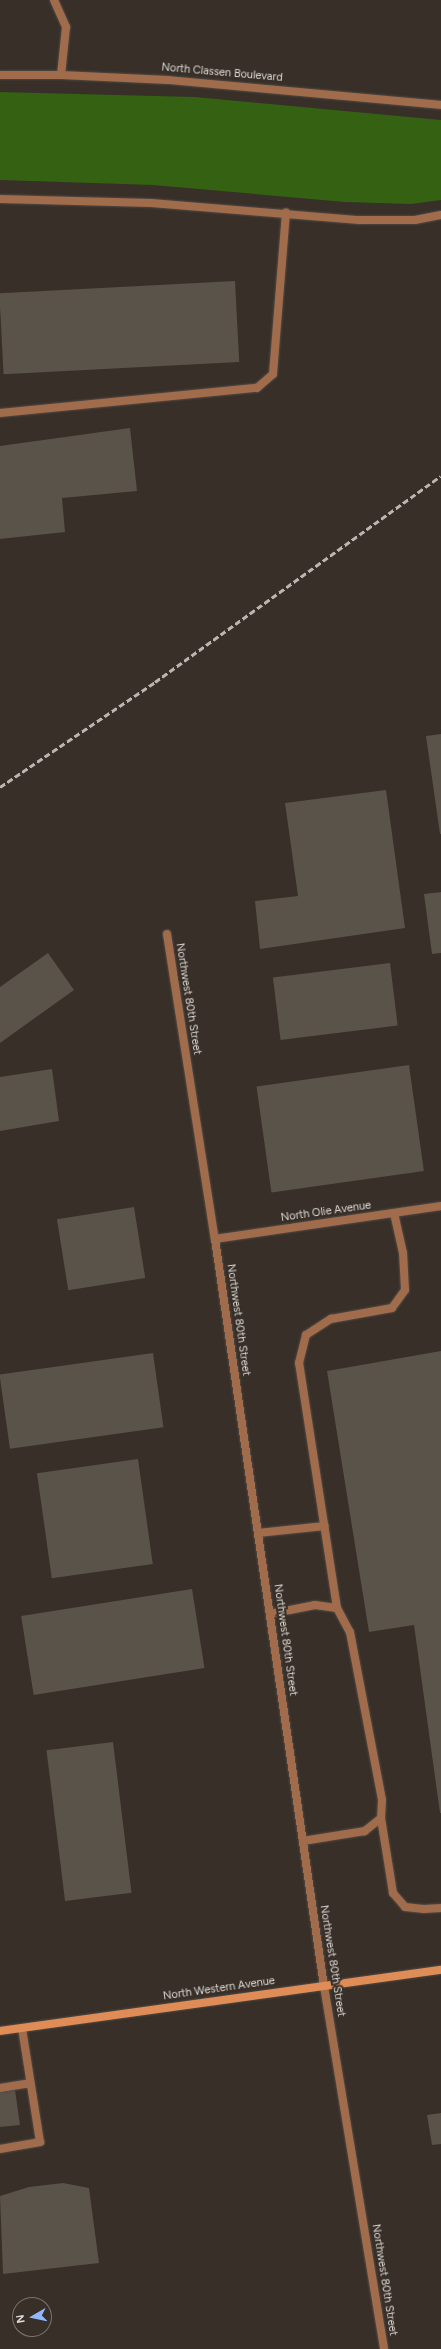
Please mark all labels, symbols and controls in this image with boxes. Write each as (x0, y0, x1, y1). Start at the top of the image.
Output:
street label: North Classen Boulevard (161, 61, 283, 85)
street label: Northwest 80th Street (173, 942, 203, 1056)
street label: North Olie Avenue (280, 1199, 372, 1225)
street label: Northwest 80th Street (224, 1263, 252, 1377)
street label: Northwest 80th Street (271, 1583, 299, 1697)
street label: Northwest 80th Street (317, 1904, 347, 2018)
street label: North Western Avenue (162, 1975, 276, 2003)
street label: Northwest 80th Street (369, 2223, 399, 2337)
north arrow (12, 2297, 52, 2337)
text: N (14, 2314, 28, 2324)

